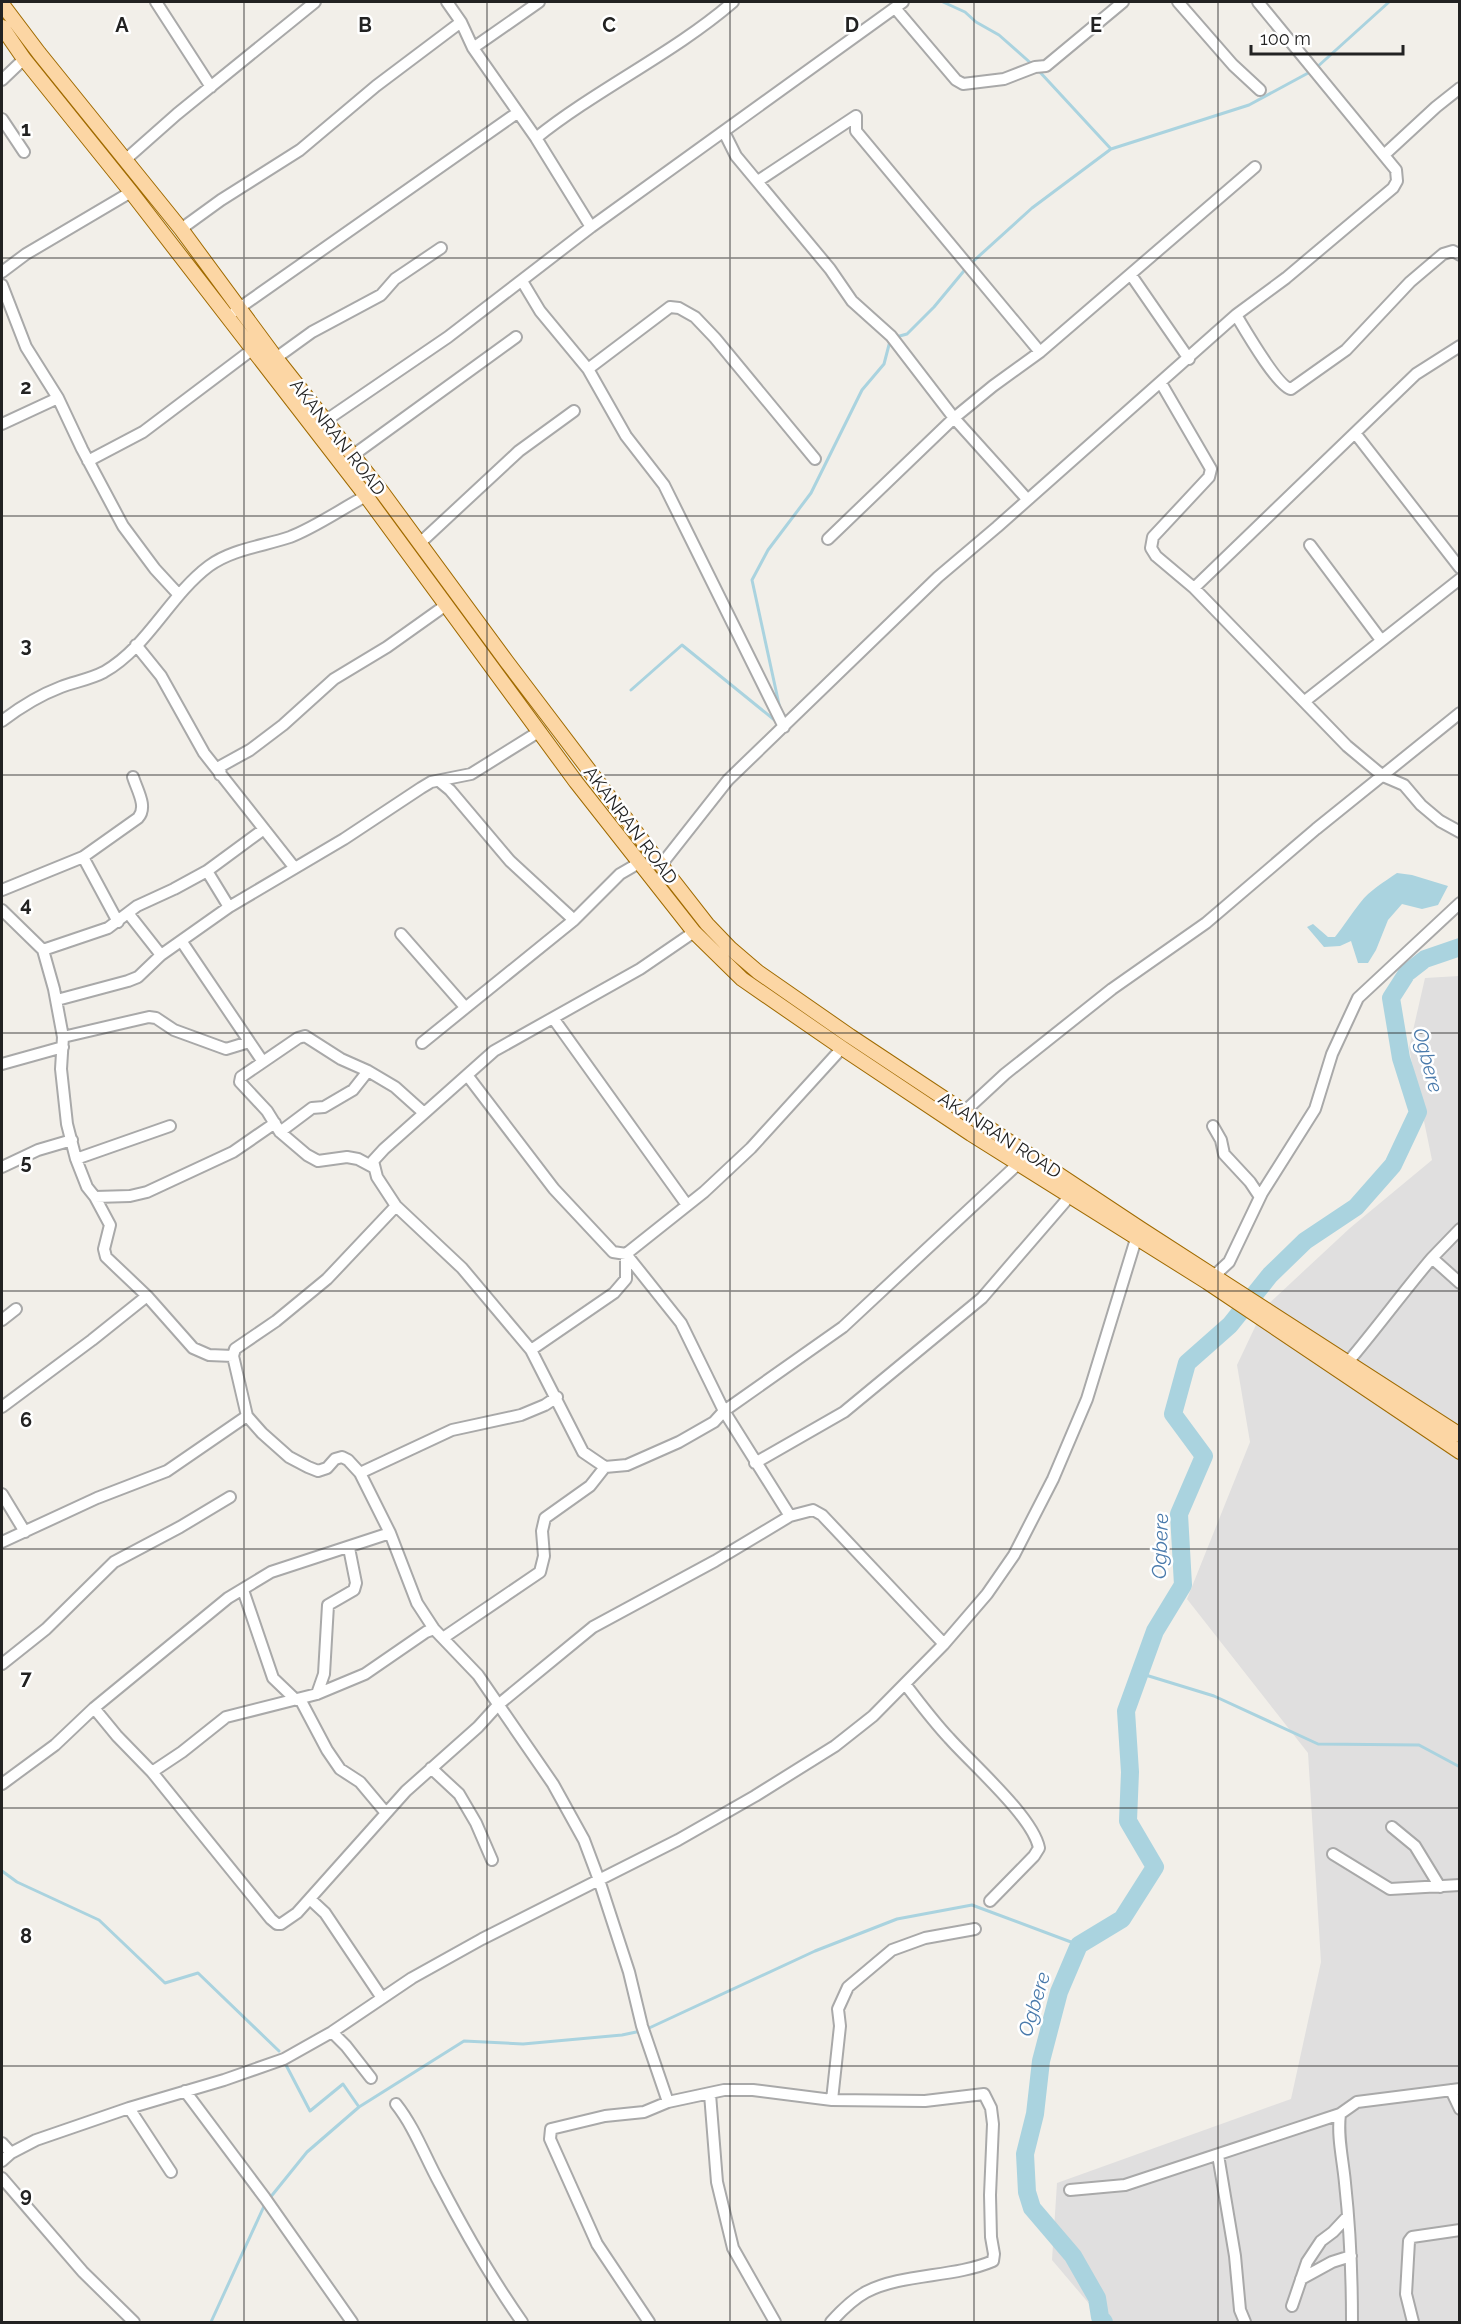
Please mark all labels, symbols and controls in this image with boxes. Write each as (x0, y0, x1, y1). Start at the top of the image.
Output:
text: A (115, 13, 129, 37)
text: B (358, 13, 372, 37)
text: C (602, 13, 616, 37)
text: D (845, 13, 859, 37)
text: E (1090, 13, 1102, 37)
scale bar (1251, 18, 1402, 56)
text: 100 m (1260, 28, 1311, 49)
text: 1 (21, 117, 31, 141)
text: 2 (20, 375, 32, 399)
street label: AKANRAN ROAD (286, 375, 390, 500)
text: 3 (20, 633, 32, 657)
street label: AKANRAN ROAD (580, 762, 682, 888)
text: 4 (20, 892, 32, 916)
water label: Ogbere (1408, 1025, 1448, 1095)
street label: AKANRAN ROAD (935, 1088, 1065, 1183)
text: 5 (20, 1150, 32, 1174)
text: 6 (20, 1408, 32, 1432)
water label: Ogbere (1147, 1512, 1173, 1579)
text: 7 (20, 1666, 32, 1690)
text: 8 (20, 1924, 32, 1948)
water label: Ogbere (1013, 1969, 1055, 2039)
text: 9 (20, 2183, 32, 2207)

